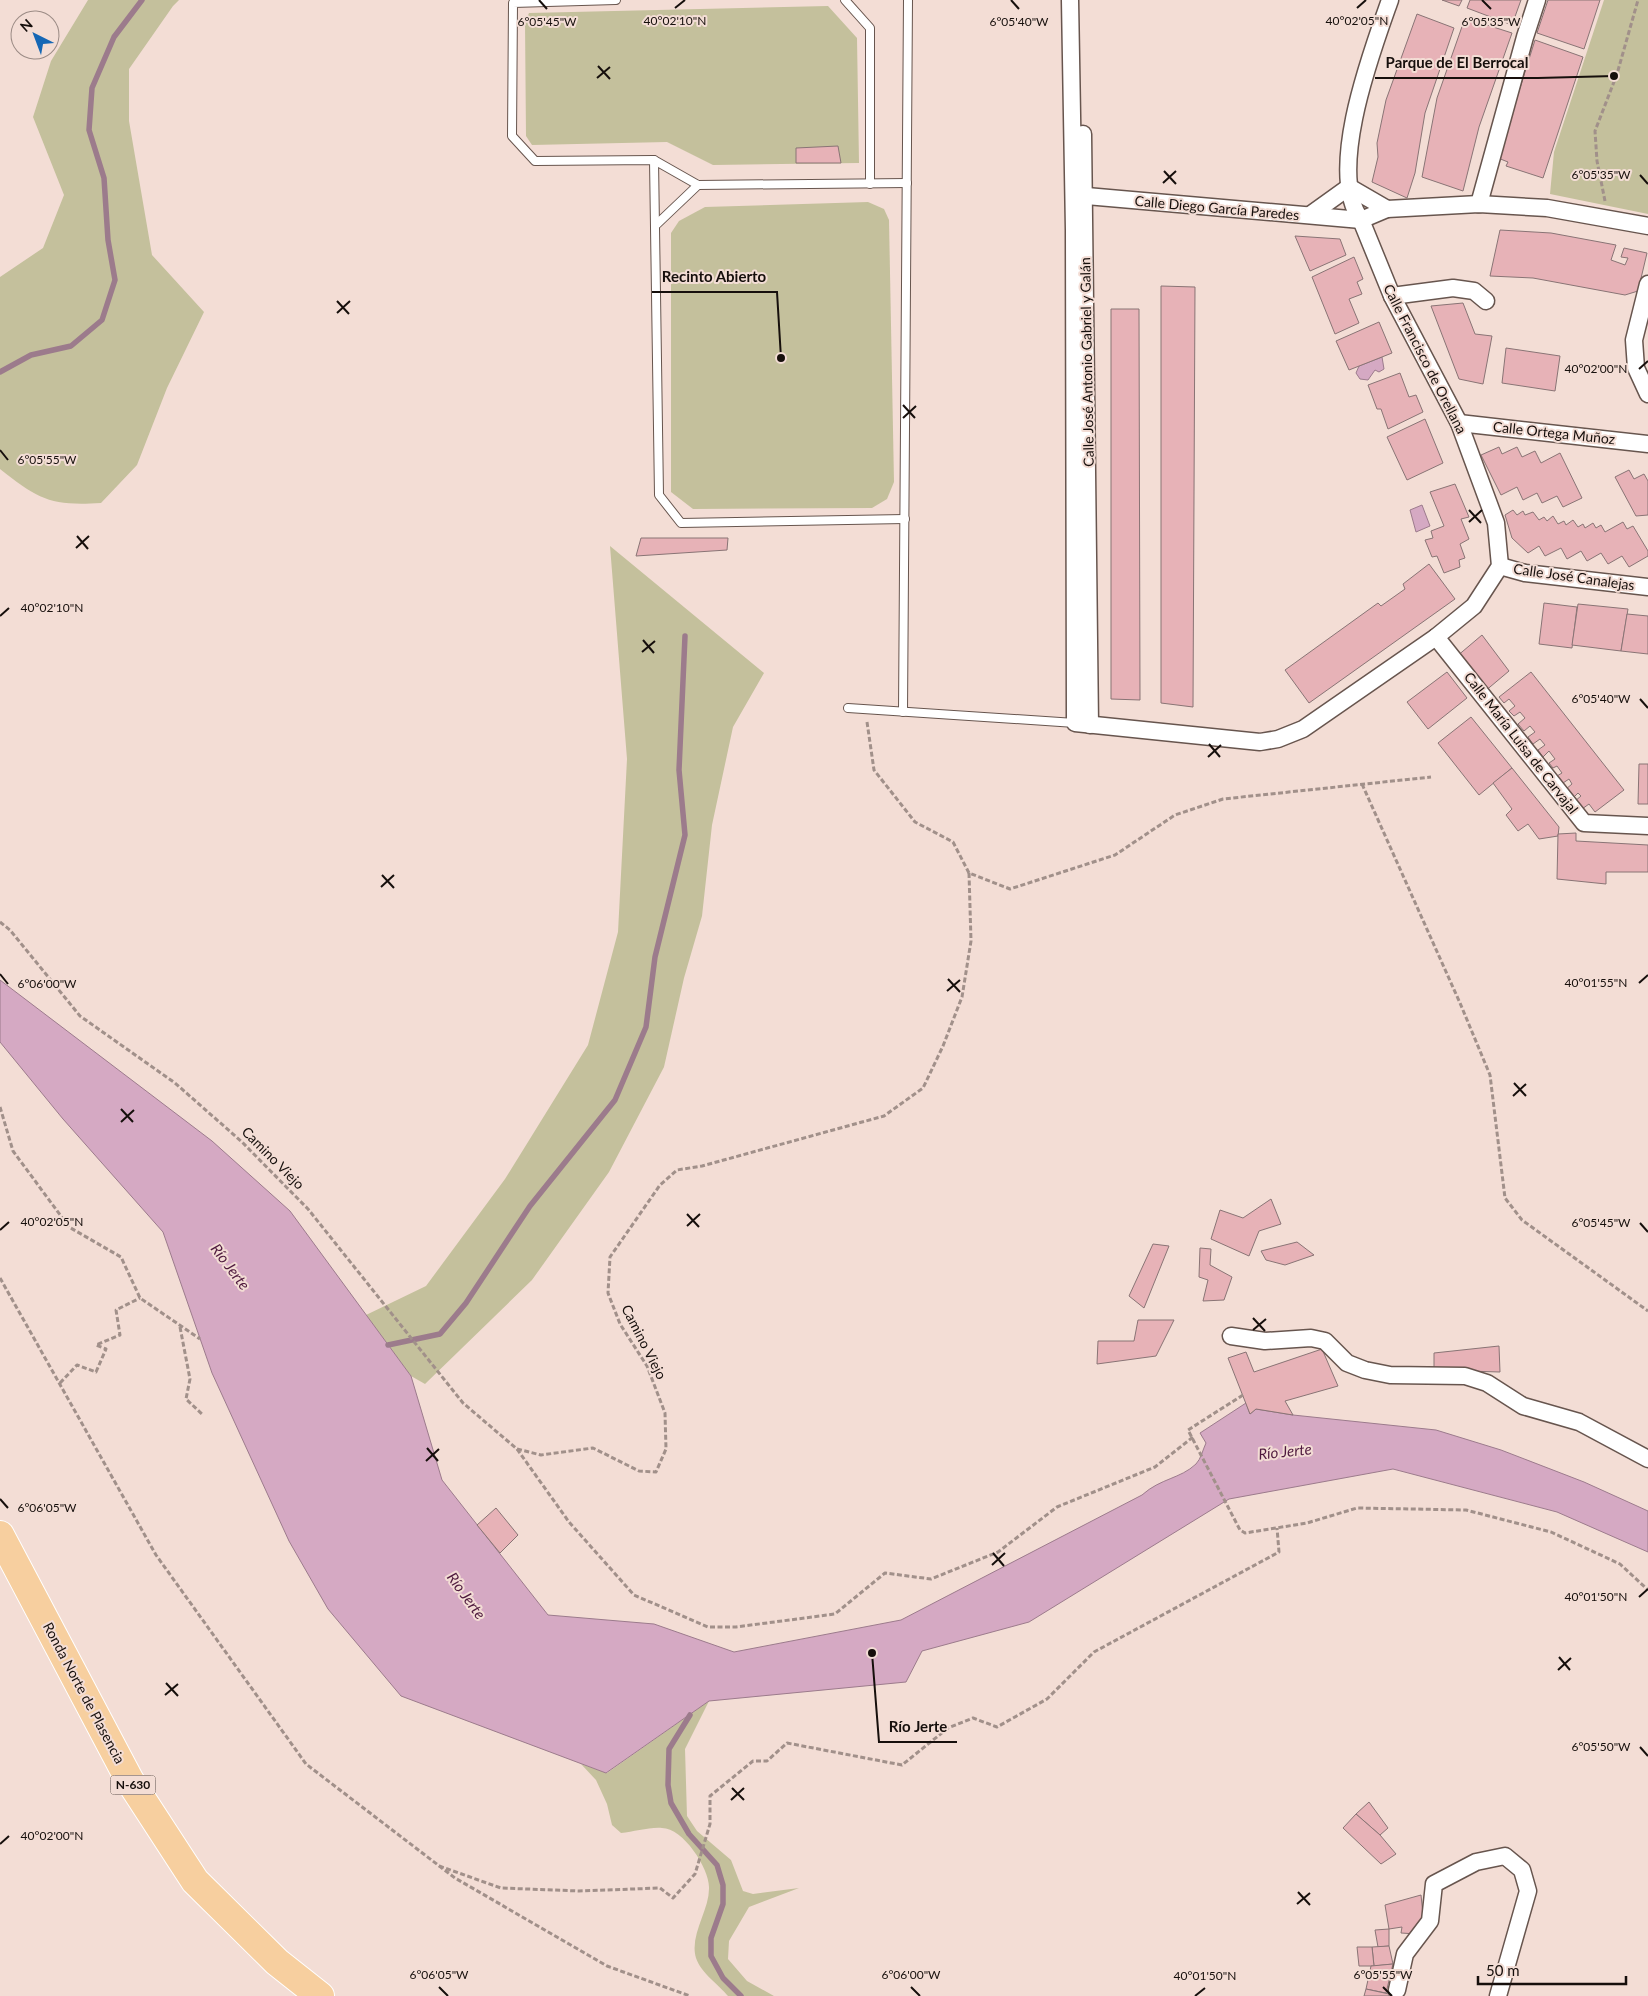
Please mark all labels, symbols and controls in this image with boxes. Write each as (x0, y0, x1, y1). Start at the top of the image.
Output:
north arrow (10, 10, 60, 60)
text: 40°02'10"N (644, 13, 706, 28)
text: 40°02'05"N (1326, 13, 1388, 28)
text: 6°05'45"W (517, 14, 577, 29)
text: 6°05'40"W (989, 14, 1049, 29)
text: 6°05'35"W (1461, 14, 1521, 29)
text: N (16, 15, 36, 35)
callout: Parque de El Berrocal (1375, 48, 1538, 78)
text: Parque de El Berrocal (1386, 53, 1528, 71)
text: 6°05'35"W (1571, 167, 1631, 182)
street label: Calle Diego García Paredes (1134, 192, 1300, 223)
street label: Calle José Antonio Gabriel y Galán (1076, 257, 1097, 467)
callout: Recinto Abierto (652, 262, 777, 292)
text: Recinto Abierto (662, 267, 767, 285)
street label: Calle Francisco de Orellana (1380, 281, 1471, 436)
text: 40°02'00"N (1565, 361, 1627, 376)
street label: Calle Ortega Muñoz (1492, 418, 1616, 447)
text: 6°05'55"W (17, 452, 77, 467)
street label: Calle José Canalejas (1512, 560, 1636, 593)
text: 40°02'10"N (21, 600, 83, 615)
street label: Calle María Luisa de Carvajal (1461, 668, 1582, 817)
text: 6°05'40"W (1571, 691, 1631, 706)
text: 40°01'55"N (1565, 975, 1627, 990)
text: 6°06'00"W (17, 976, 77, 991)
street label: Camino Viejo (239, 1123, 308, 1193)
text: 40°02'05"N (21, 1214, 83, 1229)
text: 6°05'45"W (1571, 1215, 1631, 1230)
water label: Río Jerte (208, 1240, 254, 1293)
street label: Camino Viejo (618, 1302, 671, 1382)
water label: Río Jerte (1257, 1439, 1312, 1463)
text: 6°06'05"W (17, 1500, 77, 1515)
water label: Río Jerte (444, 1569, 490, 1622)
text: 40°01'50"N (1565, 1589, 1627, 1604)
street label: Ronda Norte de Plasencia (40, 1619, 129, 1766)
callout: Río Jerte (879, 1712, 957, 1742)
text: Río Jerte (889, 1717, 947, 1735)
text: 6°05'50"W (1571, 1739, 1631, 1754)
road number: N-630 (110, 1776, 156, 1794)
text: 40°02'00"N (21, 1828, 83, 1843)
scale bar (1478, 1954, 1626, 1986)
text: 50 m (1486, 1961, 1520, 1979)
text: 6°06'05"W (409, 1967, 469, 1982)
text: 6°06'00"W (881, 1967, 941, 1982)
text: 6°05'55"W (1353, 1967, 1413, 1982)
text: 40°01'50"N (1174, 1968, 1236, 1983)

